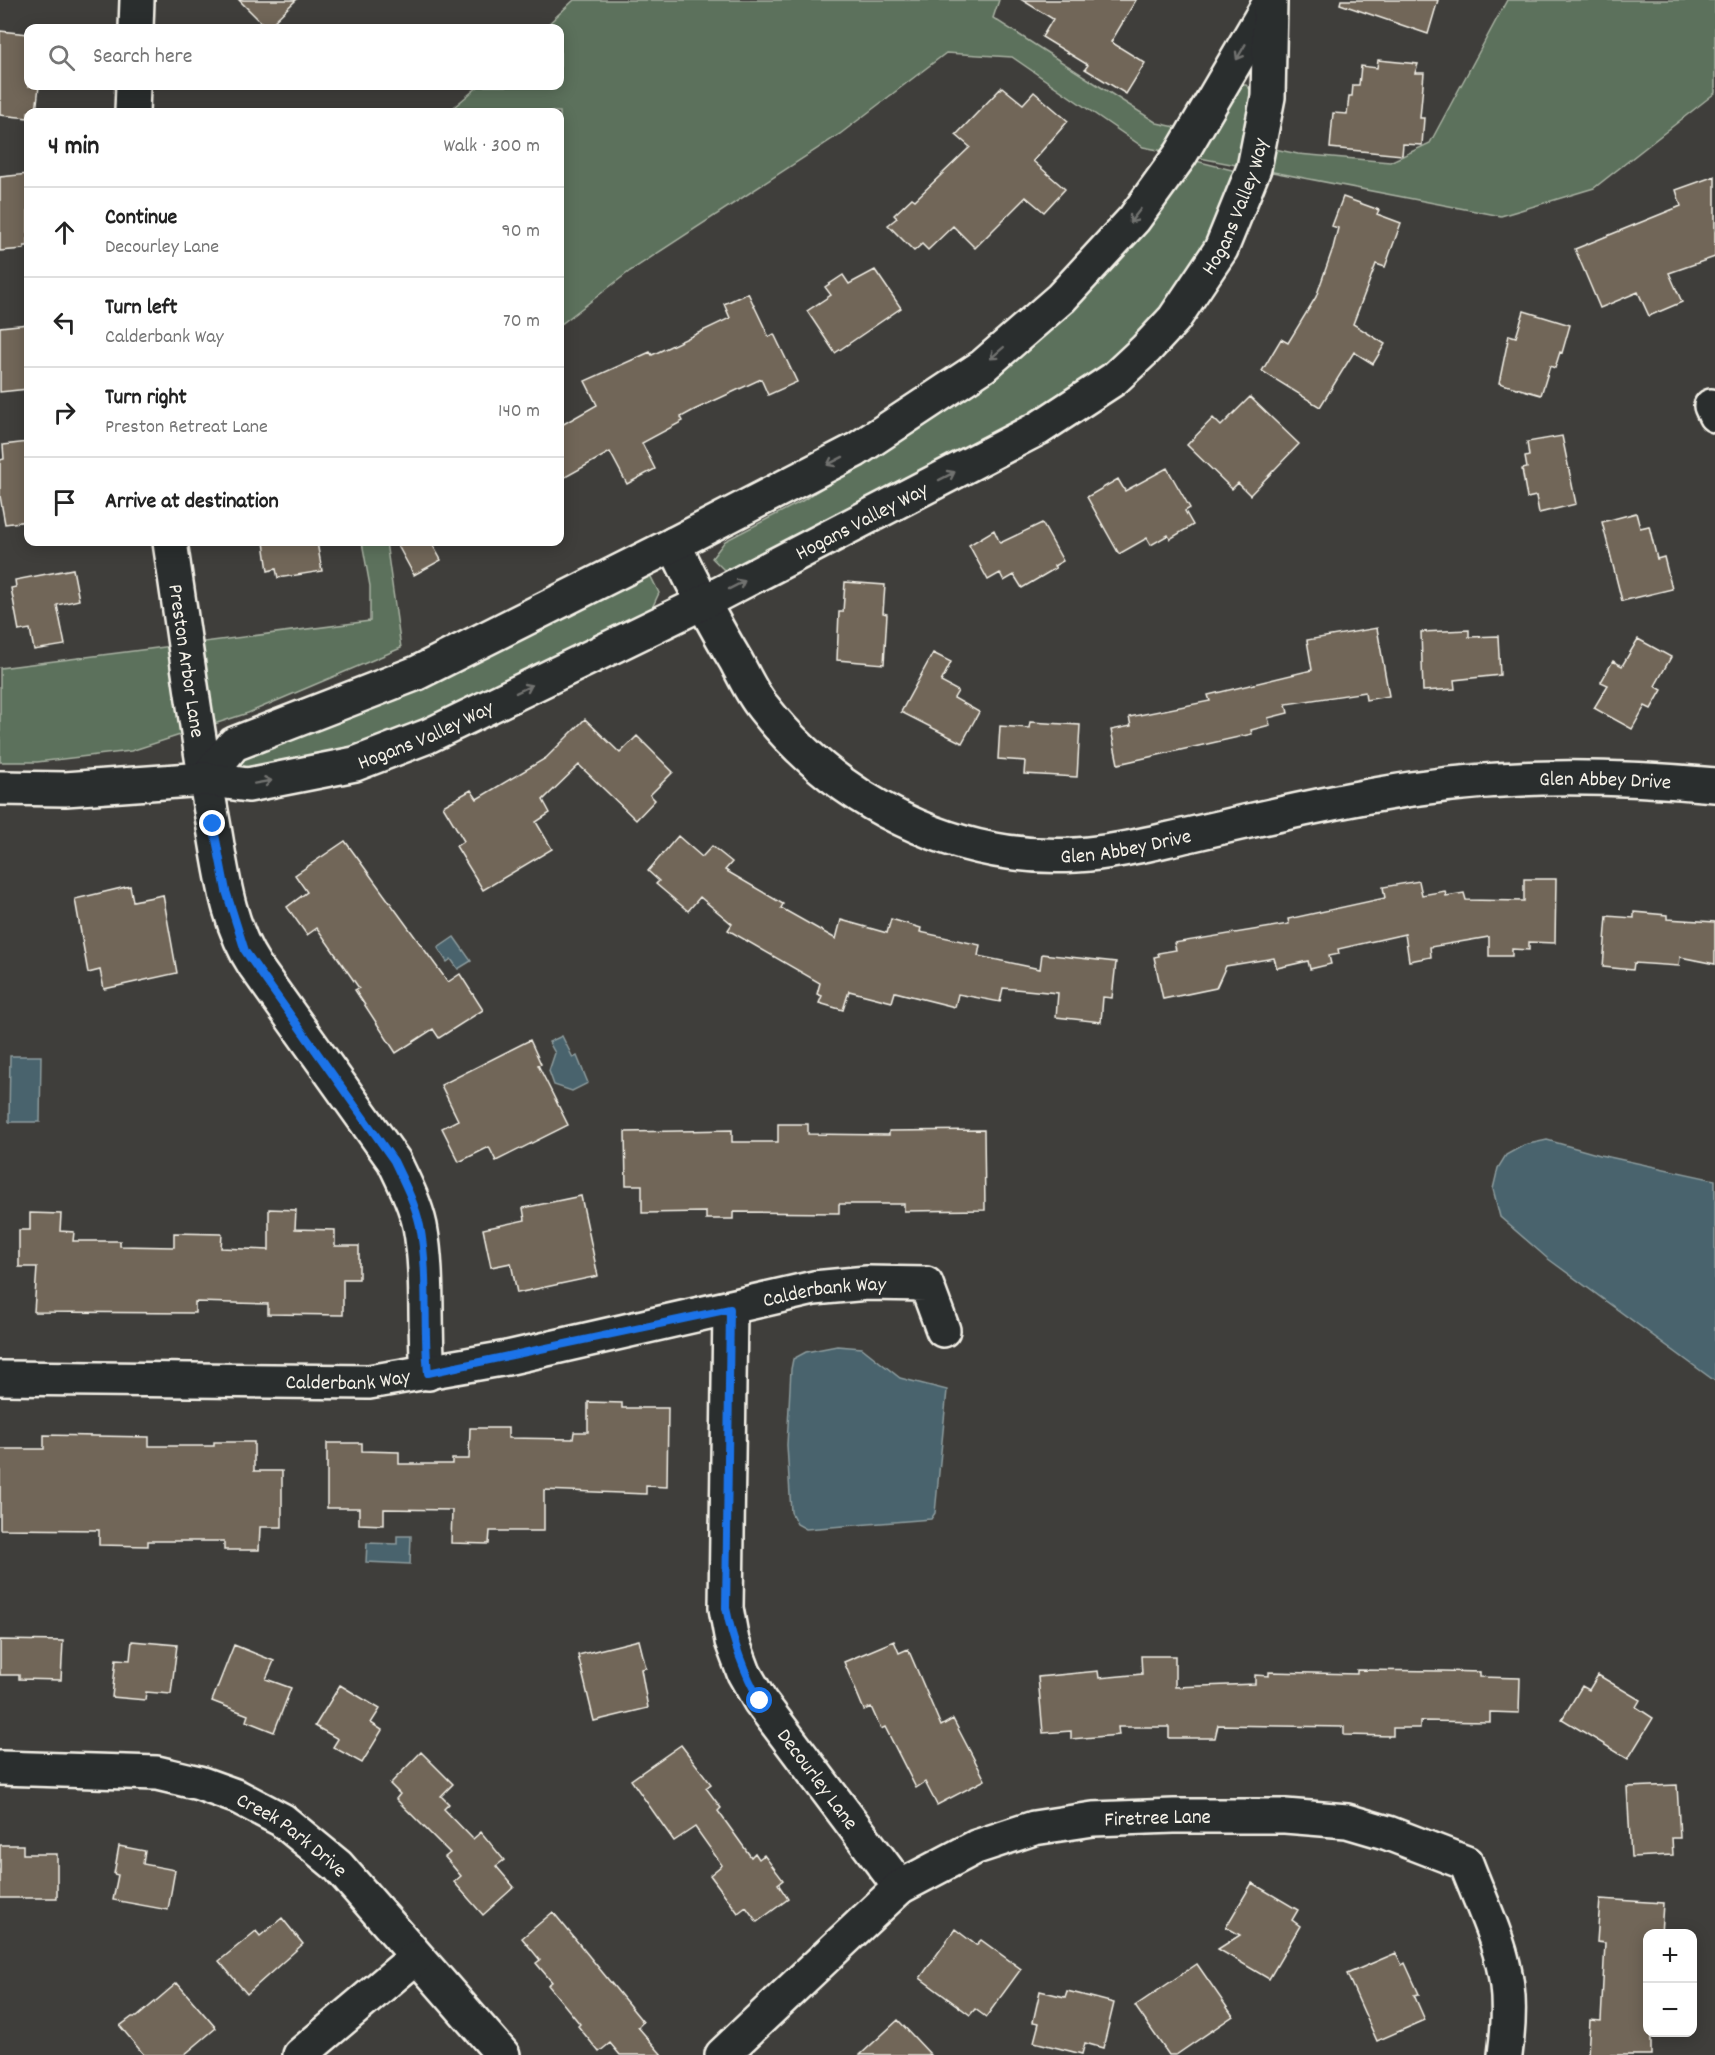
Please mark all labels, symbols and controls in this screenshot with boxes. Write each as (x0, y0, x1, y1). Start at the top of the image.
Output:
search box (24, 24, 564, 90)
icon: search (45, 41, 78, 74)
text: Search here (93, 42, 192, 73)
one-way arrow (1234, 43, 1246, 60)
text: 4 min (48, 129, 99, 166)
text: Walk · 300 m (443, 133, 540, 161)
street label: Hogans Valley Way (1195, 136, 1278, 282)
text: Continue (105, 203, 177, 234)
one-way arrow (1129, 208, 1142, 224)
icon: ahead (48, 216, 81, 249)
text: 90 m (502, 218, 540, 246)
text: Decourley Lane (105, 234, 219, 262)
text: Turn left (105, 293, 177, 324)
icon: left (48, 306, 81, 339)
text: 70 m (503, 308, 540, 336)
text: Calderbank Way (105, 324, 224, 352)
one-way arrow (989, 347, 1005, 360)
text: Turn right (105, 383, 187, 414)
icon: right (48, 396, 81, 429)
text: 140 m (498, 398, 540, 426)
text: Preston Retreat Lane (105, 414, 268, 442)
one-way arrow (827, 455, 844, 467)
one-way arrow (938, 470, 956, 481)
street label: Hogans Valley Way (791, 476, 935, 570)
icon: arrive (48, 486, 81, 519)
text: Arrive at destination (105, 487, 279, 518)
one-way arrow (728, 578, 746, 590)
street label: Preston Arbor Lane (158, 582, 211, 740)
one-way arrow (515, 683, 533, 695)
street label: Hogans Valley Way (354, 694, 500, 780)
street label: Glen Abbey Drive (1539, 766, 1672, 799)
one-way arrow (253, 777, 272, 788)
route end (199, 810, 225, 836)
street label: Glen Abbey Drive (1060, 823, 1194, 874)
street label: Calderbank Way (760, 1271, 887, 1317)
street label: Calderbank Way (285, 1363, 413, 1400)
route start (746, 1687, 772, 1713)
street label: Decourley Lane (768, 1723, 864, 1837)
street label: Creek Park Drive (230, 1787, 353, 1885)
street label: Firetree Lane (1104, 1804, 1211, 1837)
map controls (1643, 1929, 1697, 2037)
button: + (1643, 1929, 1697, 1983)
button: − (1643, 1983, 1697, 2037)

